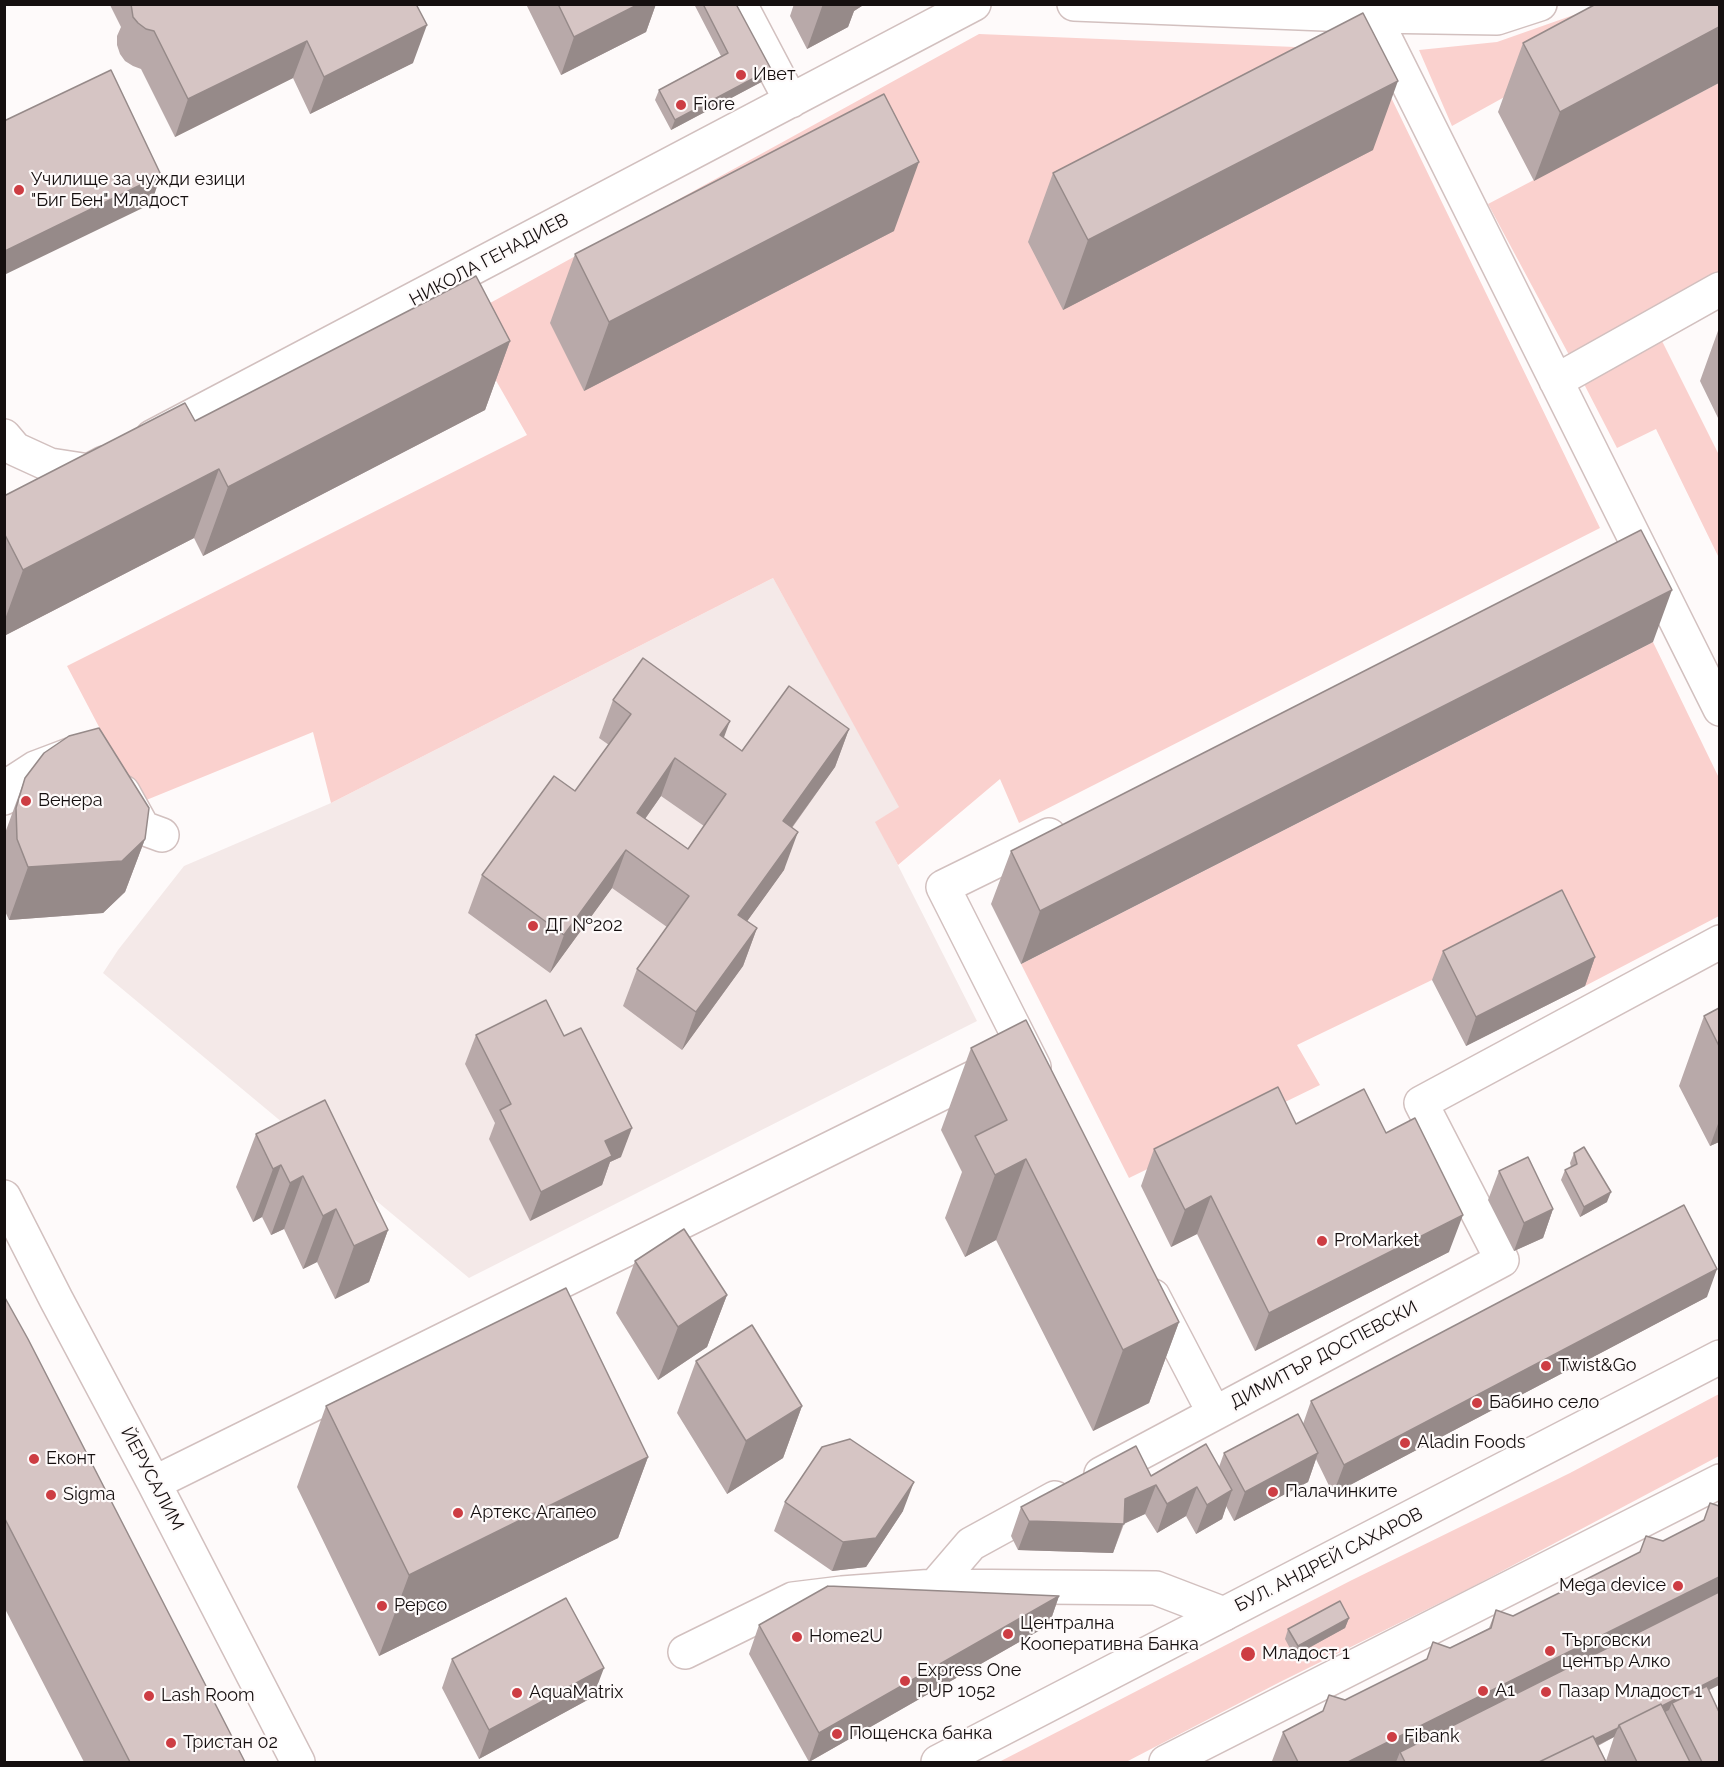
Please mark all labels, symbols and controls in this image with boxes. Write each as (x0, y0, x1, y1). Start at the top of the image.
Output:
place label: Ивет (753, 64, 795, 86)
marker: Ивет (734, 68, 748, 82)
place label: Fiore (693, 94, 735, 116)
marker: Fiore (674, 98, 688, 112)
place label: Училище за чужди езици "Биг Бен" Младост (31, 169, 245, 212)
marker: Училище за чужди езици "Биг Бен" Младост (12, 183, 26, 197)
street label: НИКОЛА ГЕНАДИЕВ (406, 209, 572, 311)
place label: Венера (38, 790, 103, 812)
marker: Венера (19, 794, 33, 808)
place label: ДГ №202 (545, 915, 623, 937)
marker: ДГ №202 (526, 919, 540, 933)
place label: ProMarket (1334, 1230, 1419, 1252)
marker: ProMarket (1315, 1234, 1329, 1248)
street label: ДИМИТЪР ДОСПЕВСКИ (1227, 1296, 1421, 1414)
place label: Twist&Go (1558, 1355, 1636, 1377)
marker: Twist&Go (1539, 1359, 1553, 1373)
place label: Бабино село (1489, 1392, 1599, 1414)
marker: Бабино село (1470, 1396, 1484, 1410)
street label: ЙЕРУСАЛИМ (116, 1424, 188, 1534)
place label: Aladin Foods (1417, 1432, 1525, 1454)
marker: Aladin Foods (1398, 1436, 1412, 1450)
place label: Еконт (46, 1448, 96, 1470)
marker: Еконт (27, 1452, 41, 1466)
place label: Палачинките (1285, 1481, 1397, 1503)
place label: Sigma (63, 1484, 115, 1506)
marker: Палачинките (1266, 1485, 1280, 1499)
marker: Sigma (44, 1488, 58, 1502)
place label: Артекс Агапео (470, 1502, 597, 1524)
street label: БУЛ. АНДРЕЙ САХАРОВ (1232, 1503, 1426, 1617)
marker: Артекс Агапео (451, 1506, 465, 1520)
place label: Mega device (1559, 1575, 1666, 1597)
marker: Mega device (1671, 1579, 1685, 1593)
place label: Pepco (394, 1595, 447, 1617)
marker: Pepco (375, 1599, 389, 1613)
place label: Централна Кооперативна Банка (1020, 1613, 1199, 1656)
place label: Home2U (809, 1626, 883, 1648)
marker: Централна Кооперативна Банка (1001, 1627, 1015, 1641)
marker: Home2U (790, 1630, 804, 1644)
place label: Търговски център Алко (1562, 1630, 1670, 1672)
place label: Младост 1 (1262, 1643, 1350, 1665)
marker: Търговски център Алко (1543, 1644, 1557, 1658)
marker: Младост 1 (1239, 1645, 1257, 1663)
place label: Express One PUP 1052 (917, 1660, 1021, 1702)
marker: Express One PUP 1052 (898, 1674, 912, 1688)
place label: A1 (1495, 1680, 1515, 1702)
place label: Пазар Младост 1 (1558, 1681, 1702, 1703)
place label: AquaMatrix (529, 1682, 623, 1704)
marker: A1 (1476, 1684, 1490, 1698)
place label: Lash Room (161, 1685, 255, 1707)
marker: Пазар Младост 1 (1539, 1685, 1553, 1699)
marker: AquaMatrix (510, 1686, 524, 1700)
marker: Lash Room (142, 1689, 156, 1703)
place label: Пощенска банка (849, 1723, 992, 1745)
place label: Fibank (1404, 1726, 1459, 1748)
marker: Пощенска банка (830, 1727, 844, 1741)
marker: Fibank (1385, 1730, 1399, 1744)
place label: Тристан 02 (183, 1732, 278, 1754)
marker: Тристан 02 (164, 1736, 178, 1750)

